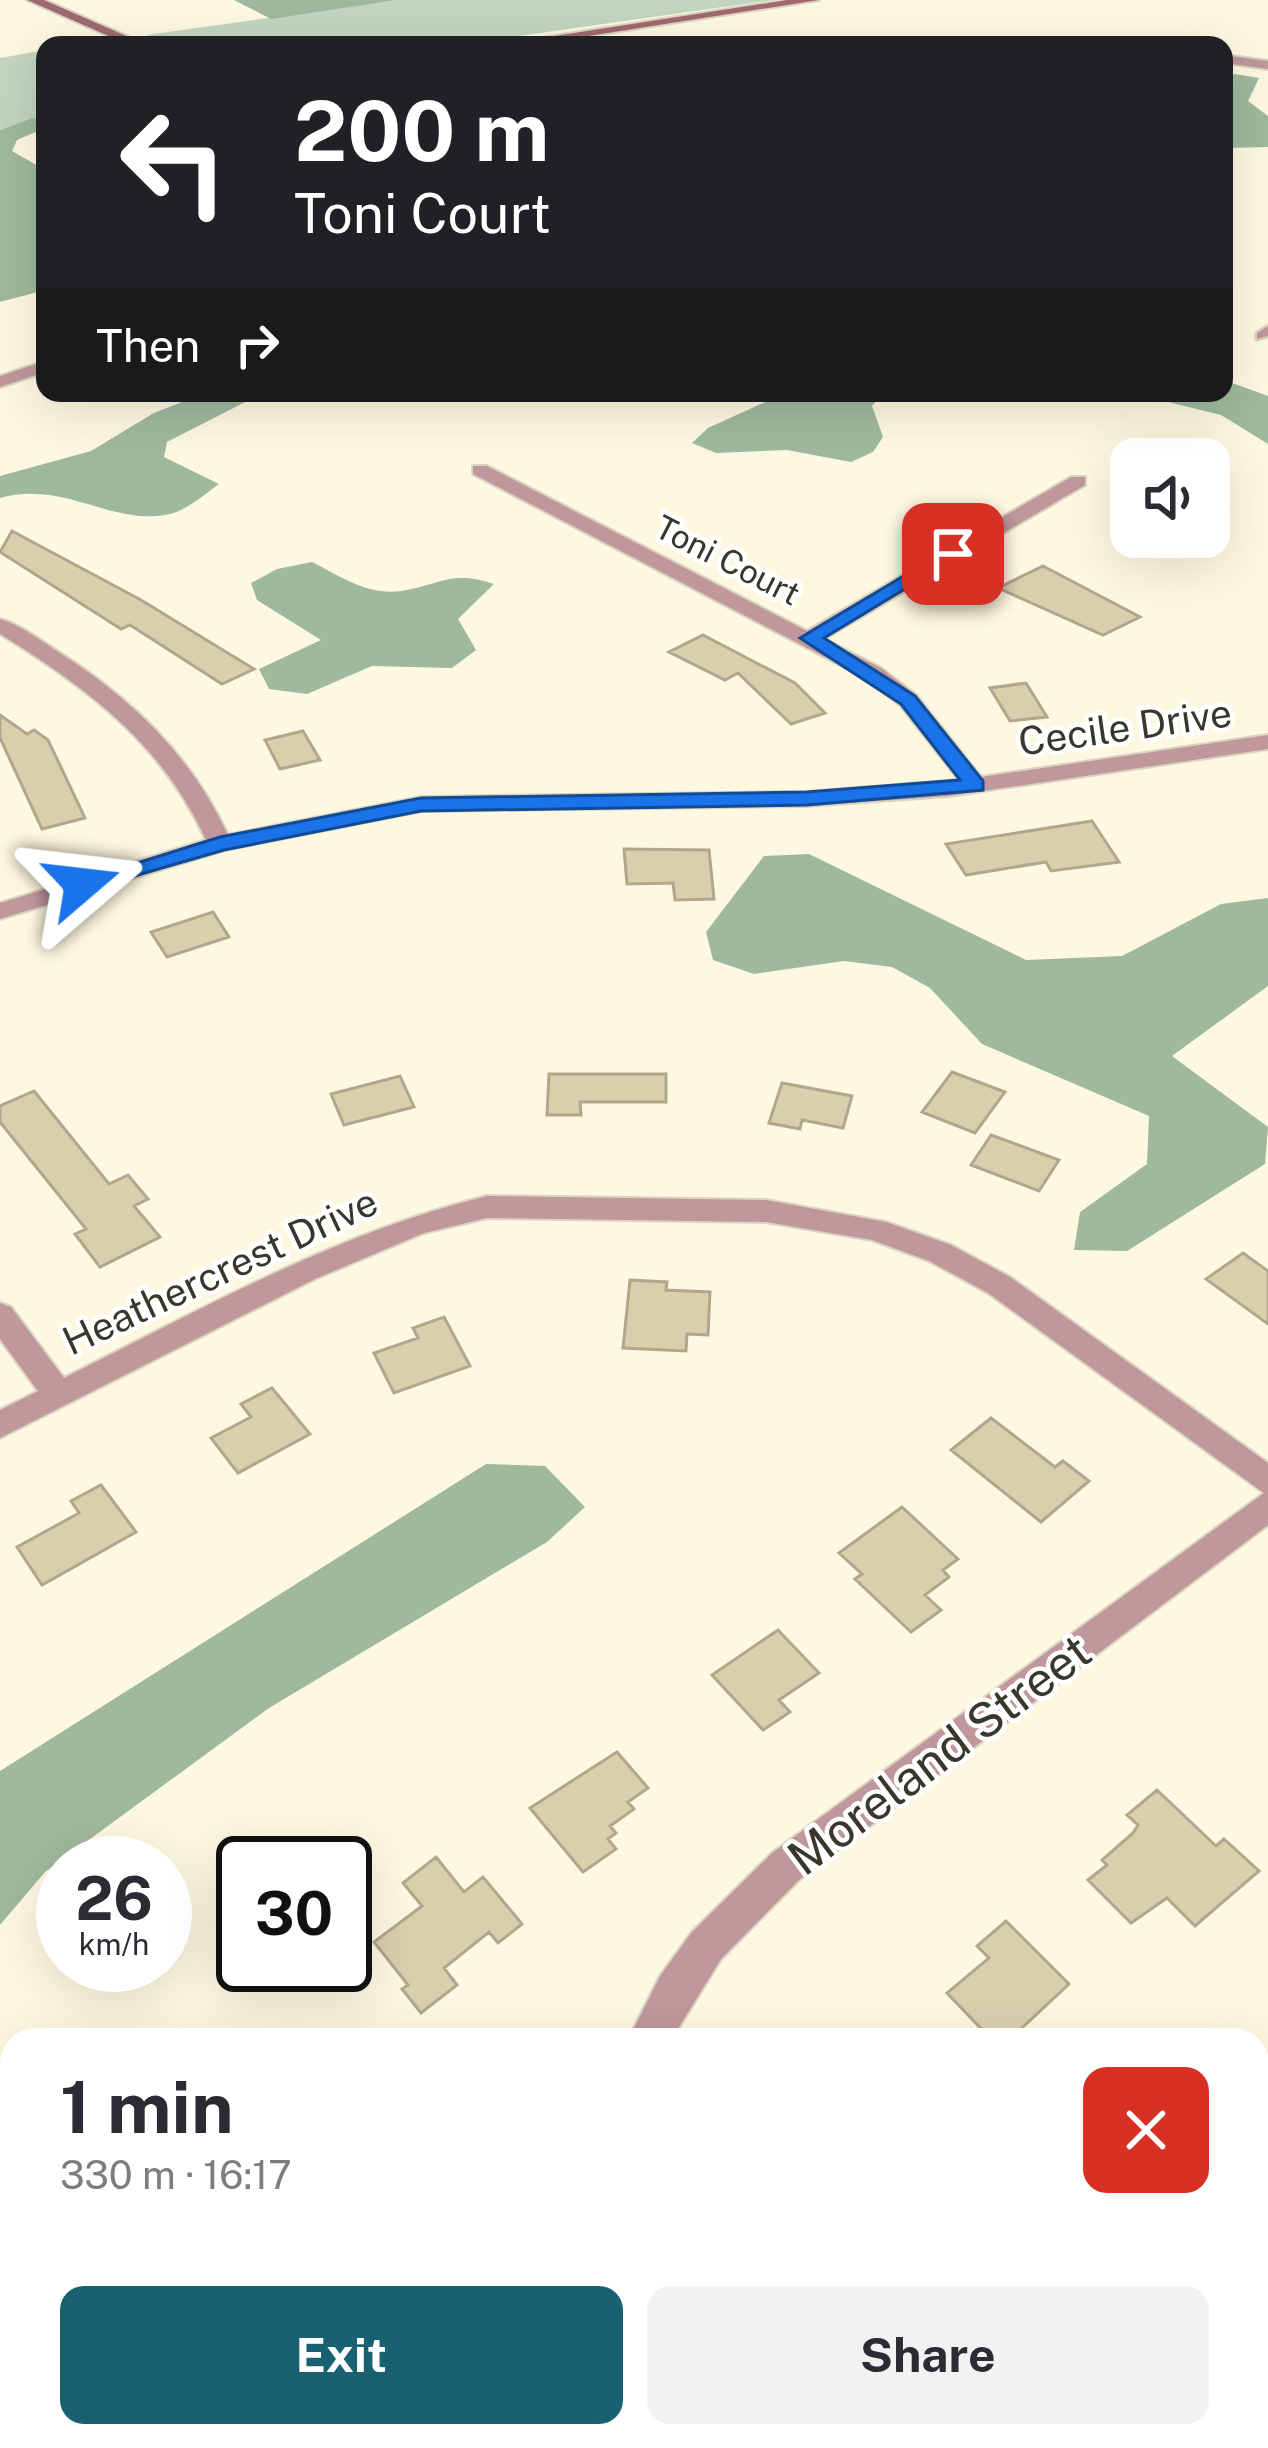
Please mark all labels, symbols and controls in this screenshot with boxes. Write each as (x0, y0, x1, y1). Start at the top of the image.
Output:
text: 200 m (294, 81, 550, 180)
icon: left (96, 84, 252, 240)
text: Toni Court (294, 182, 551, 245)
icon: right (224, 312, 290, 378)
text: Then (96, 319, 200, 372)
map controls (1110, 438, 1230, 558)
button: sound (1110, 438, 1230, 558)
pin (902, 503, 1004, 605)
street label: Toni Court (649, 507, 807, 613)
icon: arrive (920, 521, 986, 587)
street label: Cecile Drive (1015, 689, 1235, 765)
position arrow (19.0, 821, 145.0, 947)
street label: Heathercrest Drive (55, 1178, 385, 1364)
street label: Moreland Street (777, 1622, 1101, 1886)
speed limit sign: 30 (216, 1836, 372, 1992)
text: 26 (75, 1863, 153, 1934)
text: km/h (79, 1926, 149, 1962)
text: 1 min (60, 2065, 234, 2149)
button: close (1083, 2067, 1209, 2193)
text: 330 m · 16:17 (60, 2152, 292, 2198)
button: Exit (60, 2286, 623, 2424)
button: Share (647, 2286, 1209, 2424)

